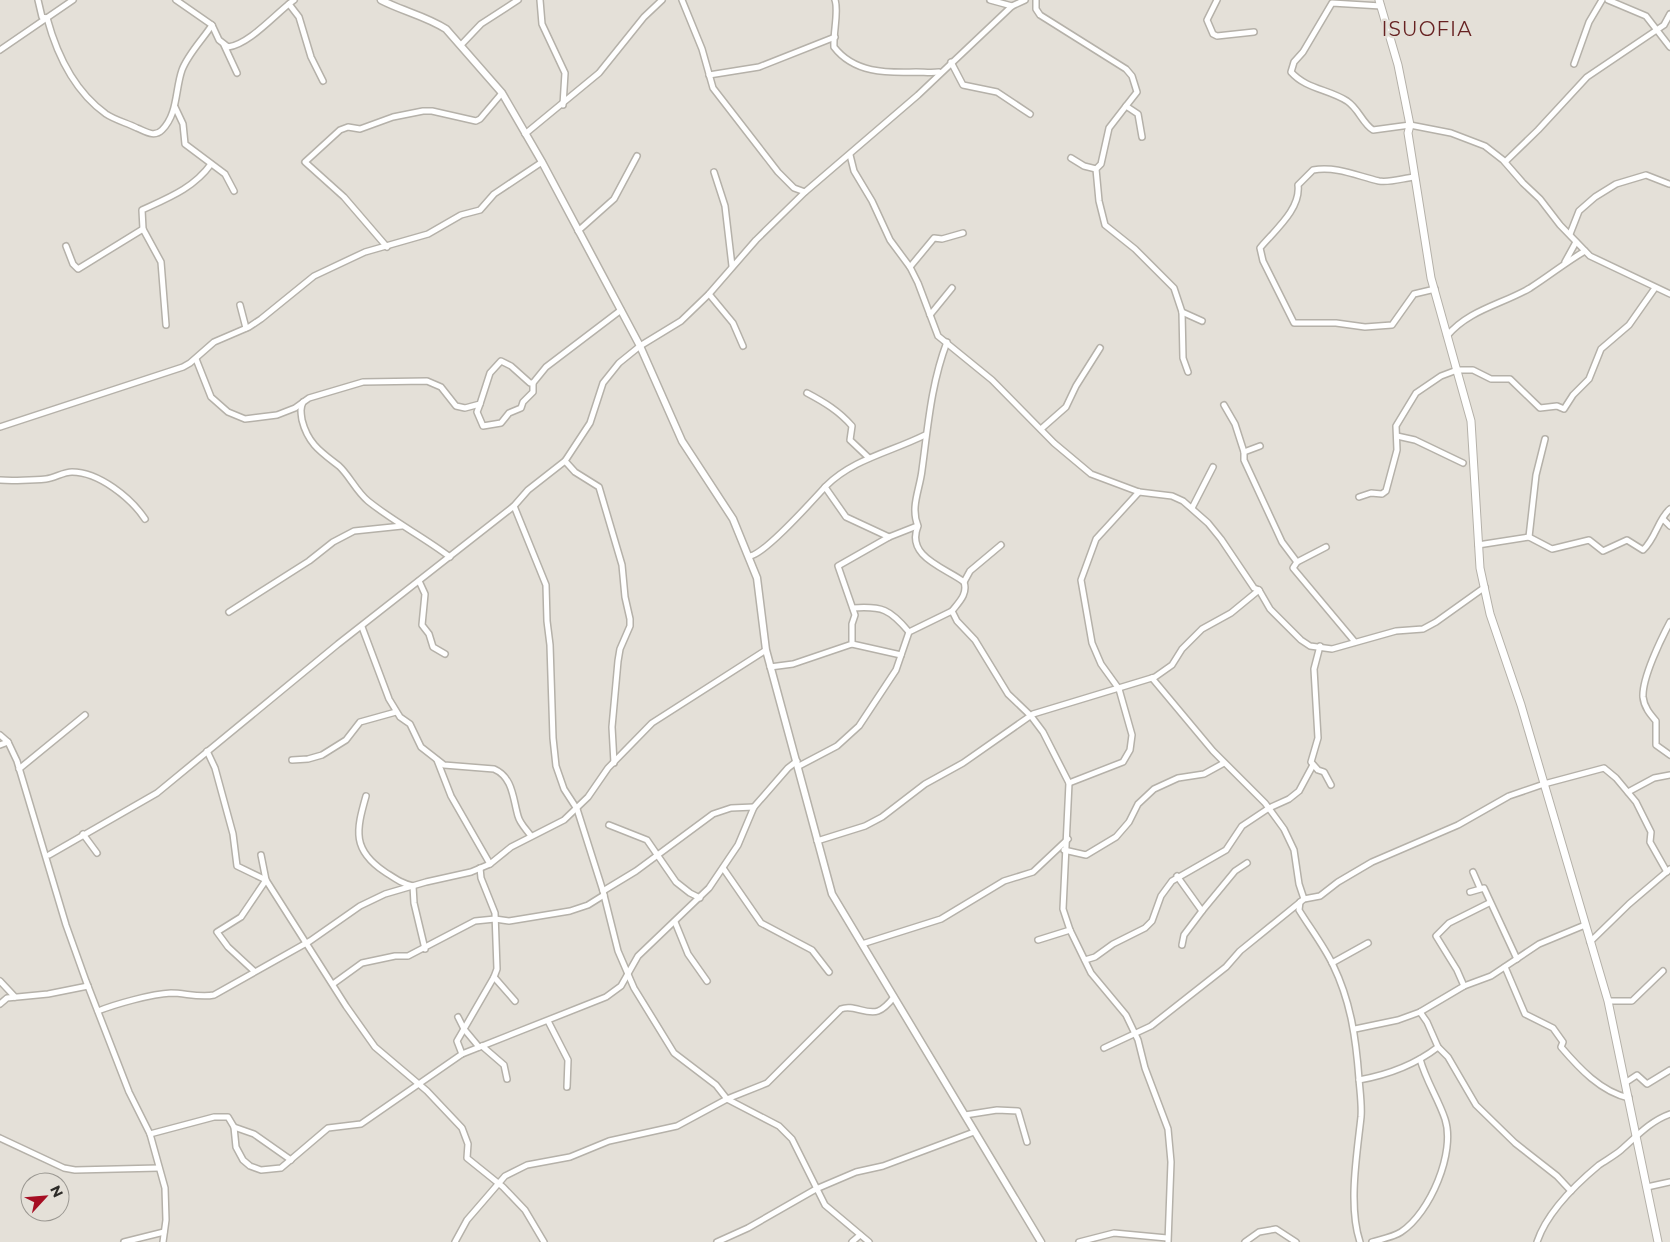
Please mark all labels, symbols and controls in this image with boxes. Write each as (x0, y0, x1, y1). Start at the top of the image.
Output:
district label: ISUOFIA (1382, 17, 1473, 41)
north arrow (20, 1172, 70, 1222)
text: N (46, 1182, 67, 1200)

